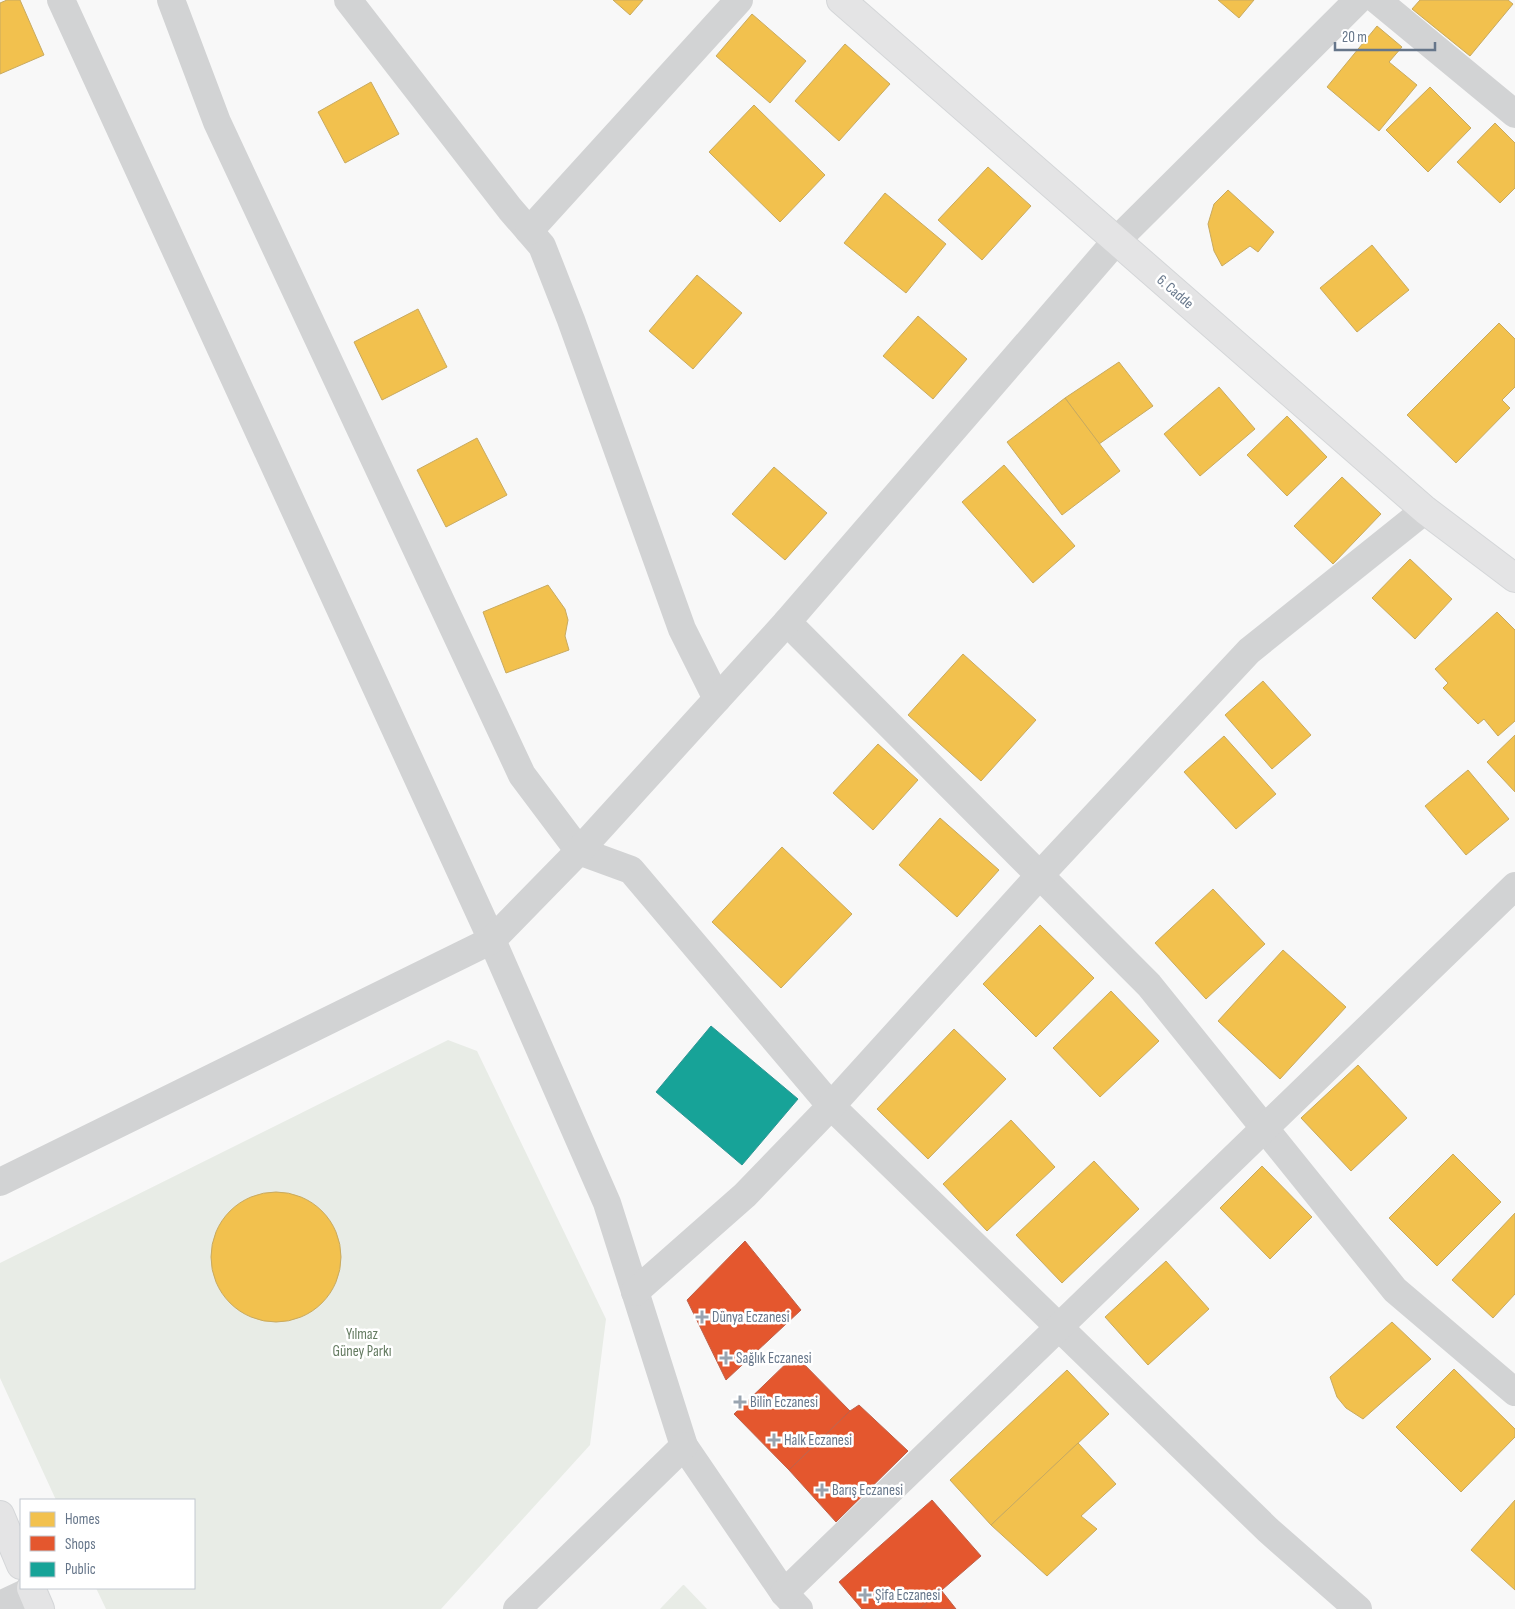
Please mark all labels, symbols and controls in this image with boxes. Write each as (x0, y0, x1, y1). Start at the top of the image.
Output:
scale bar (1335, 20, 1435, 52)
text: 20 m (1342, 28, 1367, 47)
street label: 6. Cadde (1153, 271, 1197, 313)
place label: Dünya Eczanesi (712, 1308, 790, 1327)
marker: Dünya Eczanesi (696, 1311, 708, 1323)
park label: Yılmaz Güney Parkı (332, 1325, 392, 1361)
place label: Sağlık Eczanesi (736, 1349, 812, 1368)
marker: Sağlık Eczanesi (720, 1352, 732, 1364)
place label: Bilin Eczanesi (750, 1393, 818, 1412)
marker: Bilin Eczanesi (734, 1396, 746, 1408)
place label: Halk Eczanesi (784, 1431, 852, 1450)
marker: Halk Eczanesi (768, 1434, 780, 1446)
place label: Barış Eczanesi (832, 1481, 903, 1500)
marker: Barış Eczanesi (816, 1484, 828, 1496)
legend (20, 1499, 195, 1589)
text: Homes (65, 1510, 100, 1529)
text: Shops (65, 1535, 96, 1554)
text: Public (65, 1560, 96, 1579)
place label: Şifa Eczanesi (875, 1586, 941, 1605)
marker: Şifa Eczanesi (859, 1589, 871, 1601)

